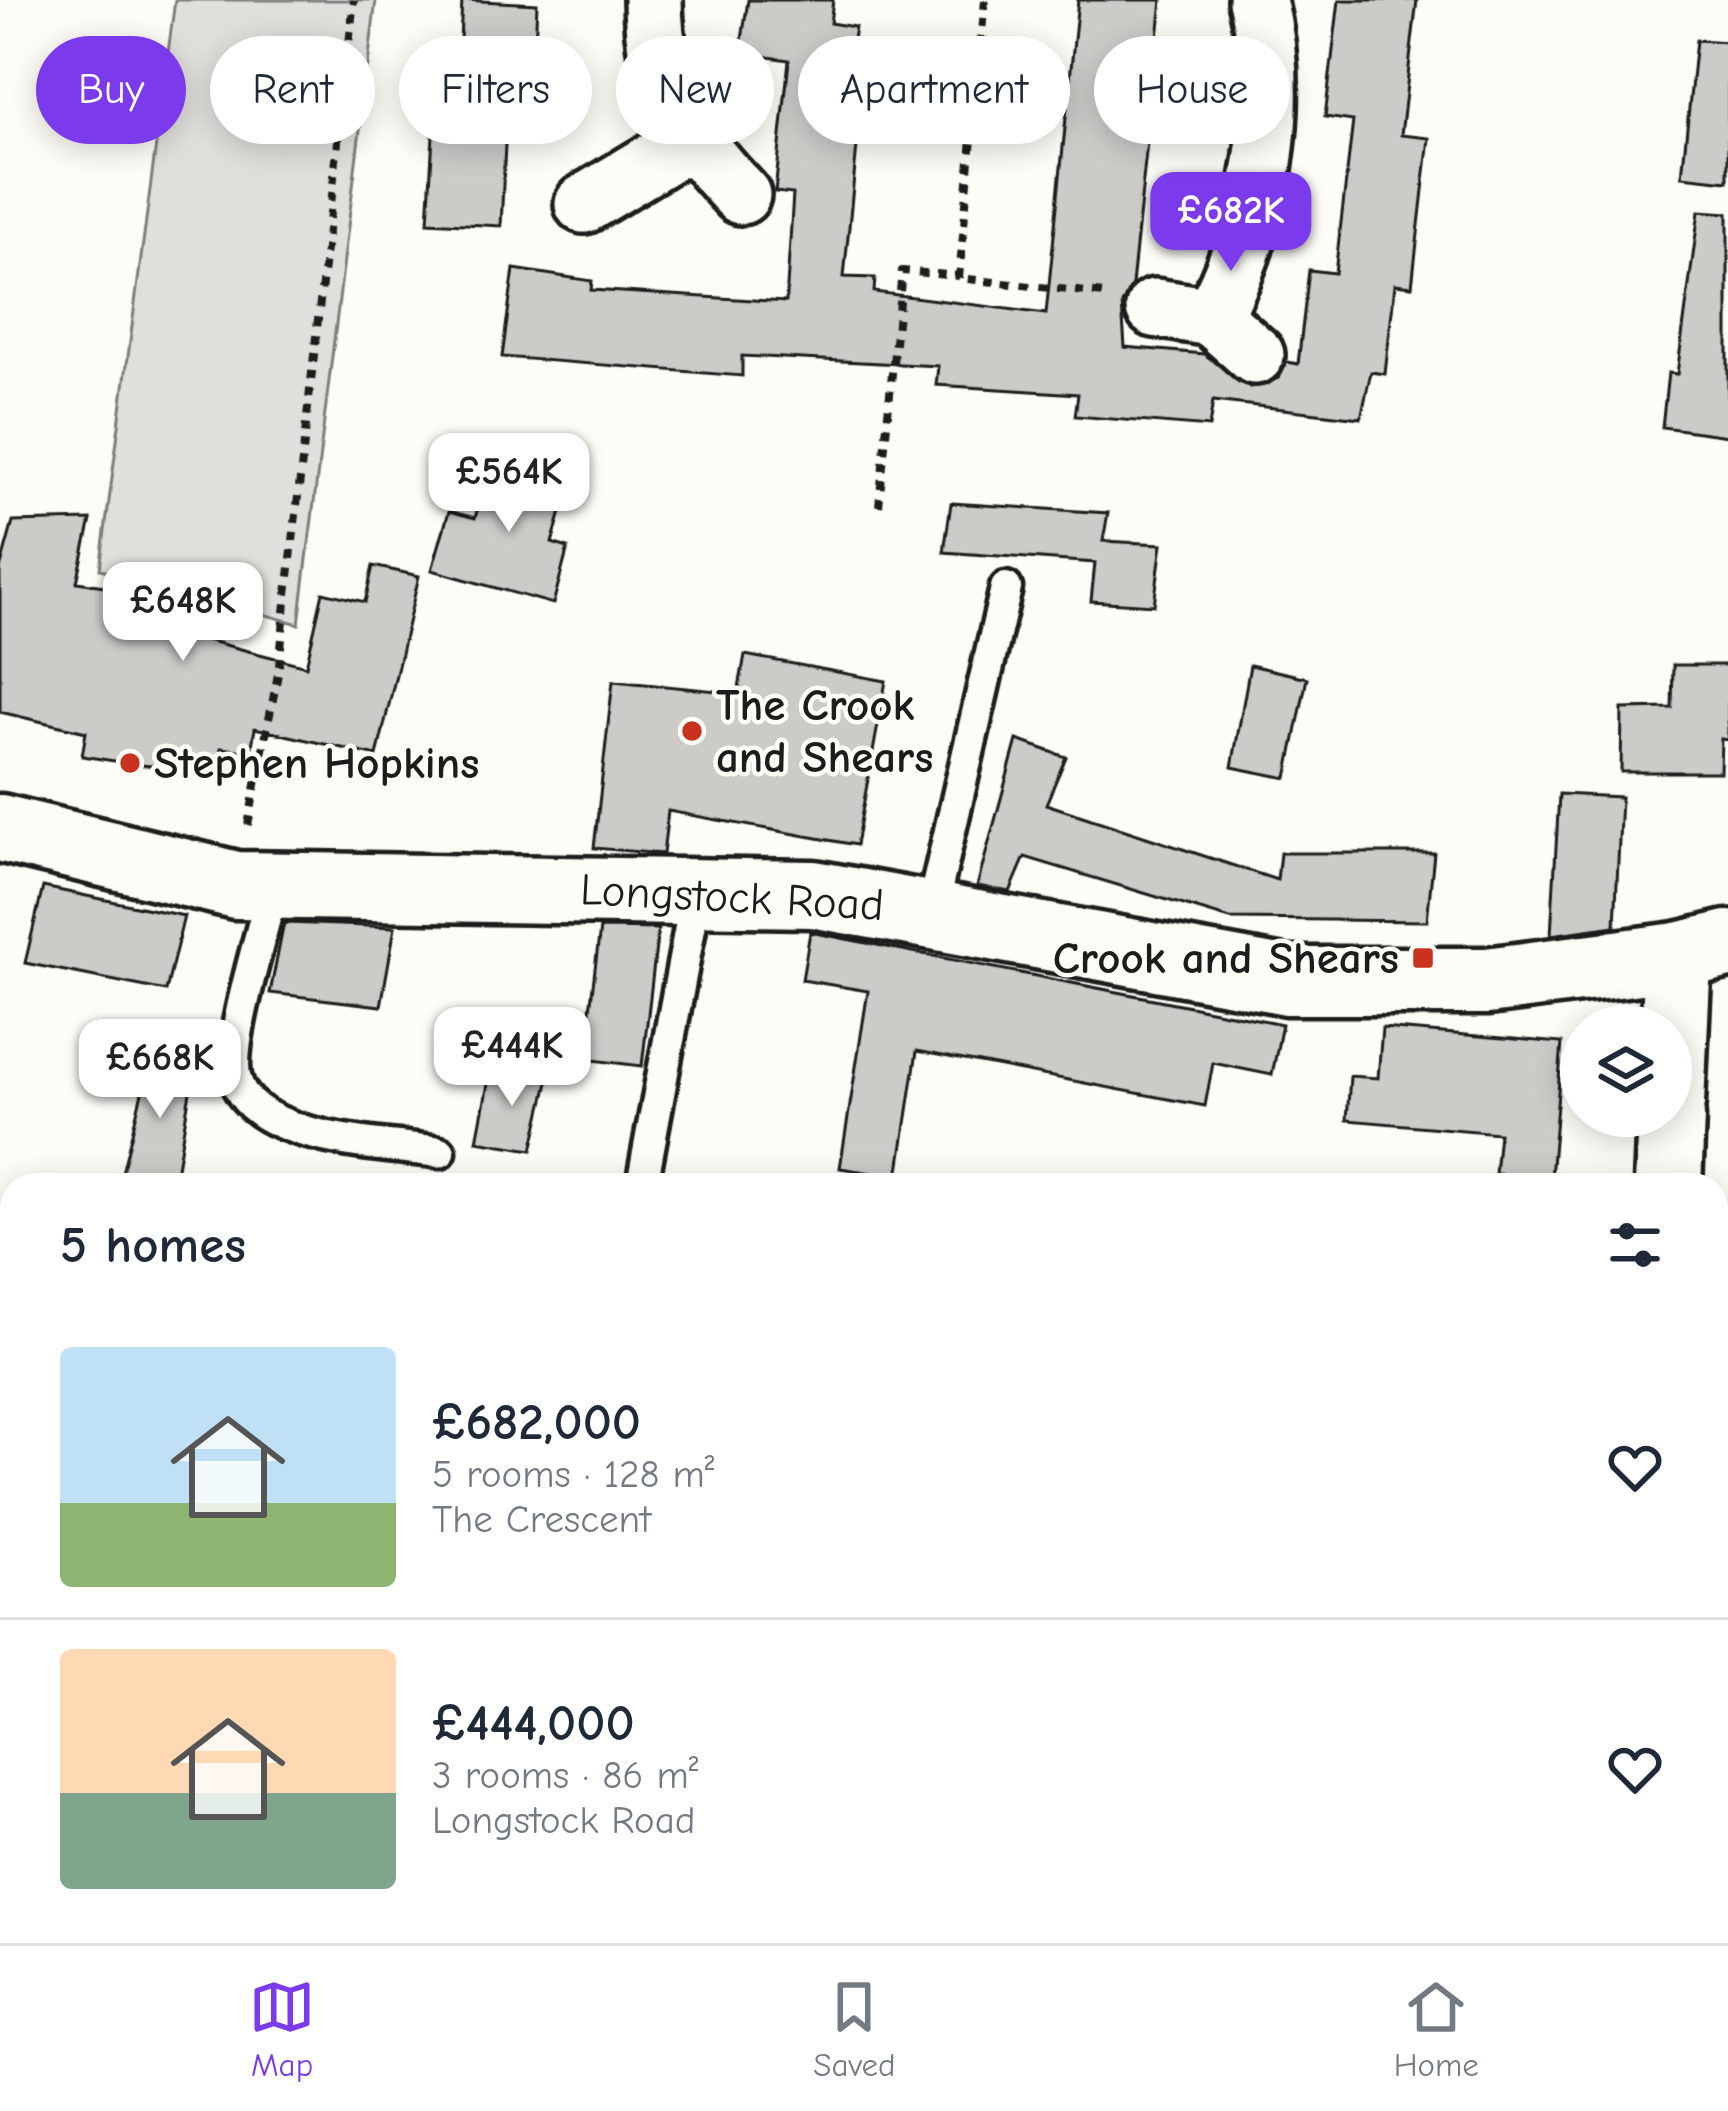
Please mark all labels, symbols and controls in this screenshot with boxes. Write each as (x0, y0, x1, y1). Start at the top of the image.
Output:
chip: Buy (36, 36, 186, 144)
chip: Rent (210, 36, 375, 144)
chip: Filters (399, 36, 592, 144)
chip: New (616, 36, 774, 144)
chip: Apartment (798, 36, 1070, 144)
chip: House (1094, 36, 1290, 144)
pin: £682K (1147, 172, 1315, 274)
text: £682K (1177, 188, 1285, 233)
pin: £564K (425, 433, 593, 535)
text: £564K (455, 449, 563, 494)
pin: £648K (99, 562, 267, 664)
text: £648K (130, 578, 236, 623)
place label: The Crook and Shears (716, 679, 933, 783)
marker: The Crook and Shears (679, 718, 705, 744)
place label: Stephen Hopkins (154, 737, 479, 789)
marker: Stephen Hopkins (117, 750, 143, 776)
street label: Longstock Road (579, 863, 885, 931)
place label: Crook and Shears (1053, 932, 1399, 984)
marker: Crook and Shears (1410, 945, 1436, 971)
map controls (1560, 1005, 1692, 1137)
button: layers (1560, 1005, 1692, 1137)
pin: £444K (428, 1007, 596, 1109)
pin: £668K (76, 1019, 244, 1121)
text: £444K (461, 1023, 563, 1068)
text: £668K (106, 1035, 214, 1080)
icon: filters (1602, 1212, 1668, 1278)
text: 5 homes (60, 1216, 246, 1275)
text: £682,000 (432, 1393, 641, 1452)
icon: home (156, 1395, 300, 1539)
icon: heart (1602, 1434, 1668, 1500)
text: 5 rooms · 128 m² (432, 1452, 715, 1497)
text: The Crescent (432, 1497, 651, 1542)
text: £444,000 (432, 1694, 635, 1753)
icon: home (156, 1697, 300, 1841)
icon: heart (1602, 1736, 1668, 1802)
text: 3 rooms · 86 m² (432, 1753, 698, 1798)
text: Longstock Road (432, 1798, 695, 1843)
tab: Map (249, 1974, 315, 2084)
tab: Saved (813, 1974, 896, 2084)
tab: Home (1394, 1974, 1479, 2084)

